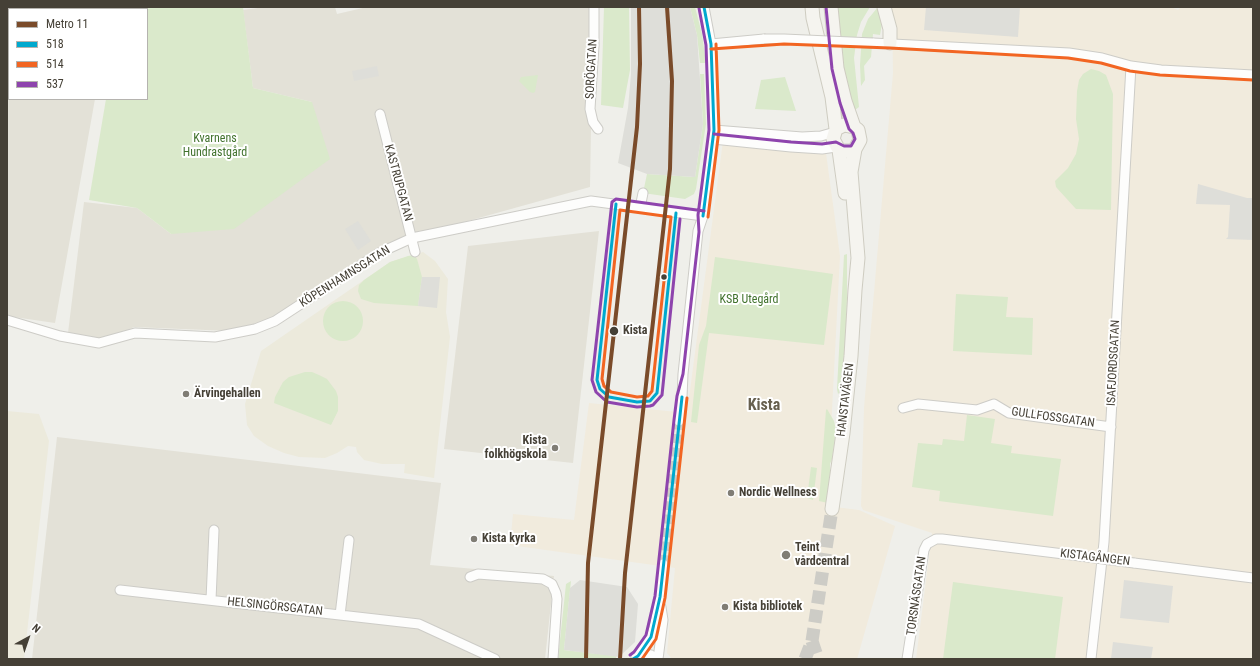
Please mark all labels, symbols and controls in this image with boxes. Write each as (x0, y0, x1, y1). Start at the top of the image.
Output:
legend (8, 8, 148, 100)
text: Metro 11 (46, 17, 88, 31)
text: 518 (46, 37, 64, 51)
street label: SORÖGATAN (583, 38, 601, 100)
text: 514 (46, 57, 64, 71)
text: 537 (46, 77, 64, 91)
park label: Kvarnens Hundrastgård (183, 132, 247, 160)
street label: KASTRUPGATAN (381, 143, 415, 223)
street label: KÖPENHAMNSGATAN (297, 243, 393, 311)
unlabelled marker (659, 272, 669, 282)
park label: KSB Utegård (719, 293, 779, 307)
street label: ISAFJORDSGATAN (1105, 320, 1123, 406)
place label: Kista (623, 324, 647, 338)
marker: Kista (608, 325, 620, 337)
street label: HANSTAVÄGEN (834, 362, 858, 438)
place label: Ärvingehallen (194, 387, 261, 401)
marker: Ärvingehallen (181, 389, 191, 399)
district label: Kista (748, 396, 780, 416)
street label: GULLFOSSGATAN (1010, 405, 1096, 431)
place label: Kista folkhögskola (485, 434, 547, 462)
marker: Kista folkhögskola (550, 443, 560, 453)
place label: Nordic Wellness (739, 486, 817, 500)
marker: Nordic Wellness (726, 488, 736, 498)
place label: Kista kyrka (482, 532, 536, 546)
marker: Kista kyrka (469, 534, 479, 544)
place label: Teint vårdcentral (795, 541, 849, 569)
street label: KISTAGÅNGEN (1059, 547, 1131, 569)
marker: Teint vårdcentral (780, 549, 792, 561)
street label: TORSNÄSGATAN (904, 555, 930, 637)
street label: HELSINGÖRSGATAN (226, 595, 324, 619)
place label: Kista bibliotek (733, 600, 802, 614)
marker: Kista bibliotek (720, 602, 730, 612)
north arrow (8, 618, 48, 658)
text: N (29, 621, 43, 636)

